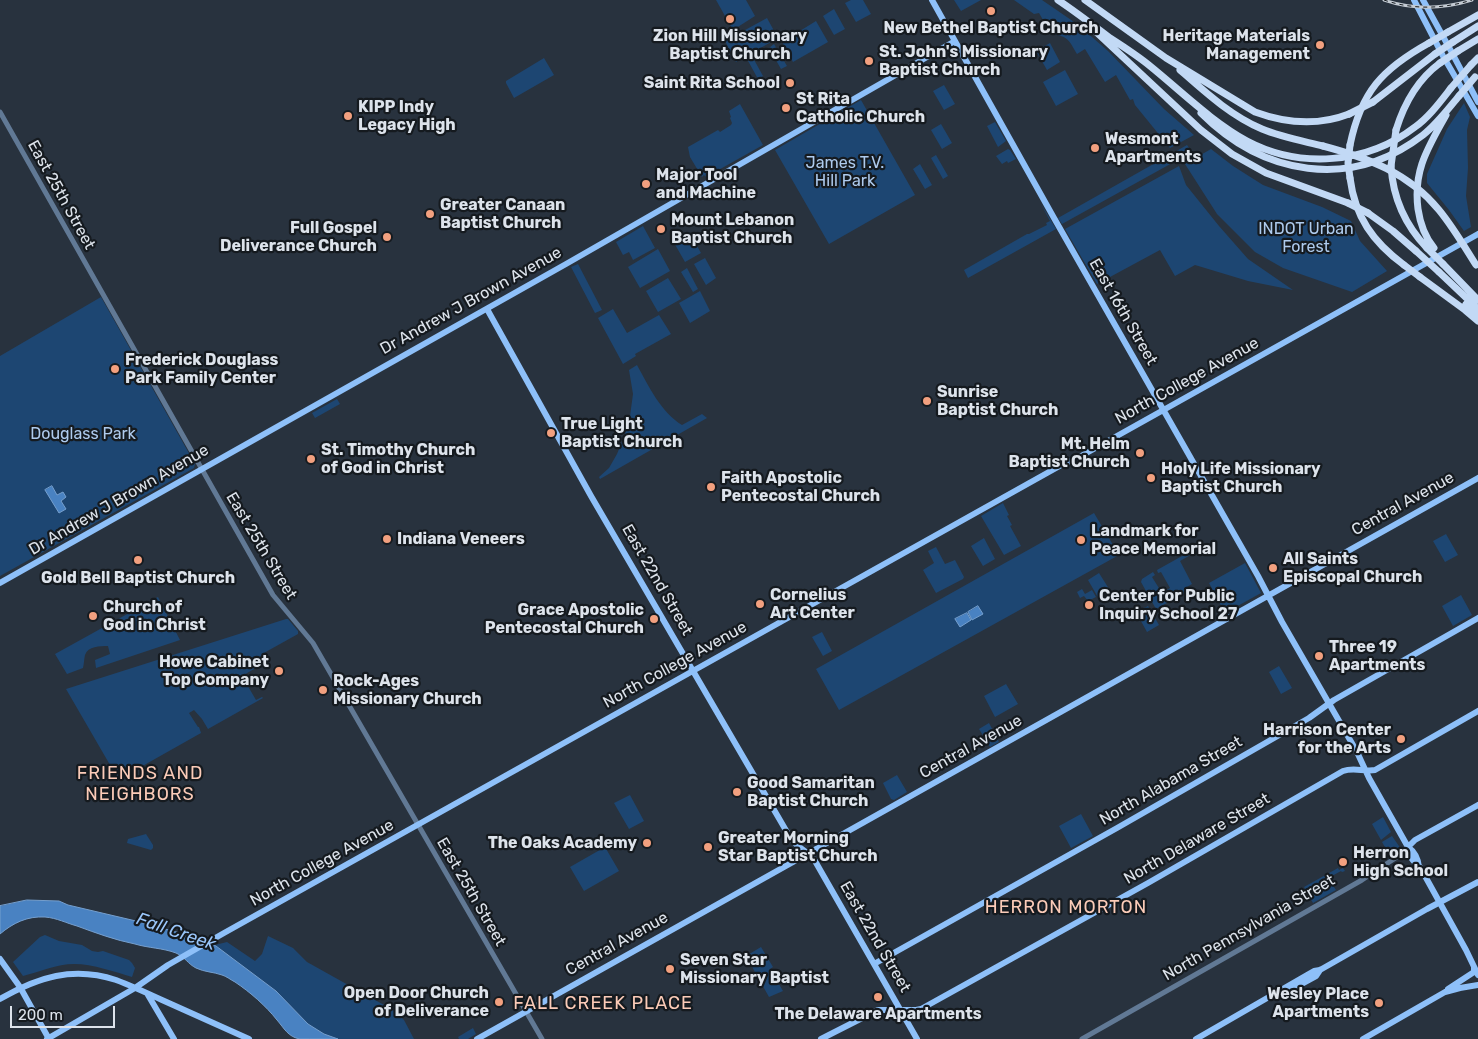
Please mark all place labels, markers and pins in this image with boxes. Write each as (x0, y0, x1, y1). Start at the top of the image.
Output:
marker: New Bethel Baptist Church (985, 5, 997, 17)
marker: Zion Hill Missionary Baptist Church (724, 13, 736, 25)
place label: New Bethel Baptist Church (883, 18, 1099, 38)
place label: Zion Hill Missionary Baptist Church (653, 26, 807, 64)
place label: Heritage Materials Management (1162, 26, 1310, 64)
marker: Heritage Materials Management (1314, 39, 1326, 51)
place label: St. John's Missionary Baptist Church (879, 42, 1048, 80)
marker: St. John's Missionary Baptist Church (863, 55, 875, 67)
place label: Saint Rita School (644, 73, 780, 93)
marker: Saint Rita School (784, 77, 796, 89)
place label: St Rita Catholic Church (796, 89, 925, 127)
place label: KIPP Indy Legacy High (358, 97, 456, 135)
marker: St Rita Catholic Church (780, 102, 792, 114)
marker: KIPP Indy Legacy High (342, 110, 354, 122)
place label: Wesmont Apartments (1105, 129, 1201, 167)
marker: Wesmont Apartments (1089, 142, 1101, 154)
place label: Major Tool and Machine (656, 165, 756, 203)
marker: Major Tool and Machine (640, 178, 652, 190)
place label: Greater Canaan Baptist Church (440, 195, 565, 233)
marker: Greater Canaan Baptist Church (424, 208, 436, 220)
place label: Mount Lebanon Baptist Church (671, 210, 794, 248)
place label: Full Gospel Deliverance Church (220, 218, 377, 256)
marker: Mount Lebanon Baptist Church (655, 223, 667, 235)
marker: Full Gospel Deliverance Church (381, 231, 393, 243)
place label: Frederick Douglass Park Family Center (125, 350, 278, 388)
marker: Frederick Douglass Park Family Center (109, 363, 121, 375)
place label: Sunrise Baptist Church (937, 382, 1058, 420)
marker: Sunrise Baptist Church (921, 395, 933, 407)
place label: True Light Baptist Church (561, 414, 682, 452)
marker: True Light Baptist Church (545, 427, 557, 439)
place label: Mt. Helm Baptist Church (1009, 434, 1130, 472)
place label: St. Timothy Church of God in Christ (321, 440, 475, 478)
marker: Mt. Helm Baptist Church (1134, 447, 1146, 459)
marker: St. Timothy Church of God in Christ (305, 453, 317, 465)
place label: Holy Life Missionary Baptist Church (1161, 459, 1321, 497)
place label: Faith Apostolic Pentecostal Church (721, 468, 880, 506)
marker: Holy Life Missionary Baptist Church (1145, 472, 1157, 484)
marker: Faith Apostolic Pentecostal Church (705, 481, 717, 493)
place label: Landmark for Peace Memorial (1091, 521, 1216, 559)
place label: Indiana Veneers (397, 529, 525, 549)
marker: Indiana Veneers (381, 533, 393, 545)
marker: Landmark for Peace Memorial (1075, 534, 1087, 546)
place label: All Saints Episcopal Church (1283, 549, 1422, 587)
marker: Gold Bell Baptist Church (132, 554, 144, 566)
marker: All Saints Episcopal Church (1267, 562, 1279, 574)
place label: Gold Bell Baptist Church (41, 568, 235, 588)
place label: Cornelius Art Center (770, 585, 855, 623)
place label: Center for Public Inquiry School 27 (1099, 586, 1237, 624)
place label: Church of God in Christ (103, 597, 206, 635)
marker: Cornelius Art Center (754, 598, 766, 610)
marker: Center for Public Inquiry School 27 (1083, 599, 1095, 611)
place label: Grace Apostolic Pentecostal Church (485, 600, 644, 638)
marker: Church of God in Christ (87, 610, 99, 622)
marker: Grace Apostolic Pentecostal Church (648, 613, 660, 625)
place label: Three 19 Apartments (1329, 637, 1425, 675)
marker: Three 19 Apartments (1313, 650, 1325, 662)
place label: Howe Cabinet Top Company (159, 652, 269, 690)
marker: Howe Cabinet Top Company (273, 665, 285, 677)
place label: Rock-Ages Missionary Church (333, 671, 482, 709)
marker: Rock-Ages Missionary Church (317, 684, 329, 696)
place label: Harrison Center for the Arts (1263, 720, 1391, 758)
marker: Harrison Center for the Arts (1395, 733, 1407, 745)
place label: Good Samaritan Baptist Church (747, 773, 875, 811)
marker: Good Samaritan Baptist Church (731, 786, 743, 798)
place label: Greater Morning Star Baptist Church (718, 828, 878, 866)
place label: The Oaks Academy (488, 833, 637, 853)
marker: The Oaks Academy (641, 837, 653, 849)
marker: Greater Morning Star Baptist Church (702, 841, 714, 853)
place label: Herron High School (1353, 843, 1448, 881)
marker: Herron High School (1337, 856, 1349, 868)
place label: Seven Star Missionary Baptist (680, 950, 829, 988)
marker: Seven Star Missionary Baptist (664, 963, 676, 975)
place label: Open Door Church of Deliverance (344, 983, 489, 1021)
place label: Wesley Place Apartments (1267, 984, 1369, 1022)
marker: The Delaware Apartments (872, 991, 884, 1003)
marker: Open Door Church of Deliverance (493, 996, 505, 1008)
marker: Wesley Place Apartments (1373, 997, 1385, 1009)
place label: The Delaware Apartments (774, 1004, 982, 1024)

